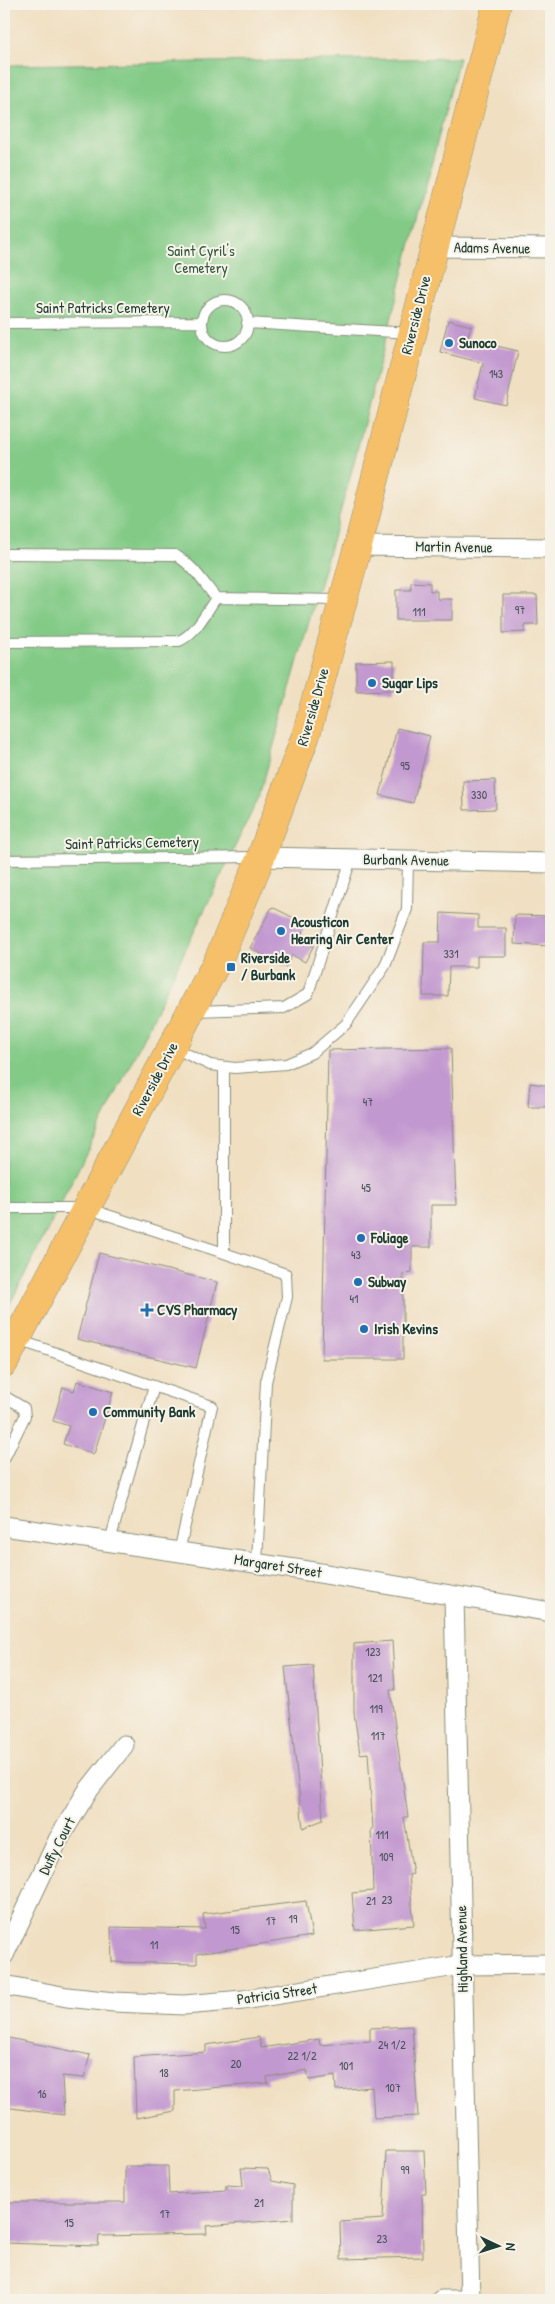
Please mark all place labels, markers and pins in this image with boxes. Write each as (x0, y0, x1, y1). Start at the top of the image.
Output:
place label: Sunoco (459, 332, 497, 353)
marker: Sunoco (443, 337, 455, 349)
place label: Sugar Lips (382, 672, 438, 694)
marker: Sugar Lips (366, 677, 378, 689)
place label: Acousticon Hearing Air Center (291, 911, 394, 950)
marker: Acousticon Hearing Air Center (275, 925, 287, 937)
place label: Riverside / Burbank (241, 947, 296, 985)
marker: Riverside / Burbank (225, 961, 237, 973)
place label: Foliage (370, 1227, 409, 1249)
marker: Foliage (355, 1232, 367, 1244)
place label: Subway (368, 1271, 407, 1293)
marker: Subway (352, 1276, 364, 1288)
place label: CVS Pharmacy (157, 1299, 238, 1321)
marker: CVS Pharmacy (141, 1304, 153, 1316)
place label: Irish Kevins (374, 1318, 438, 1339)
marker: Irish Kevins (358, 1323, 370, 1335)
place label: Community Bank (103, 1401, 196, 1423)
marker: Community Bank (87, 1406, 99, 1418)

